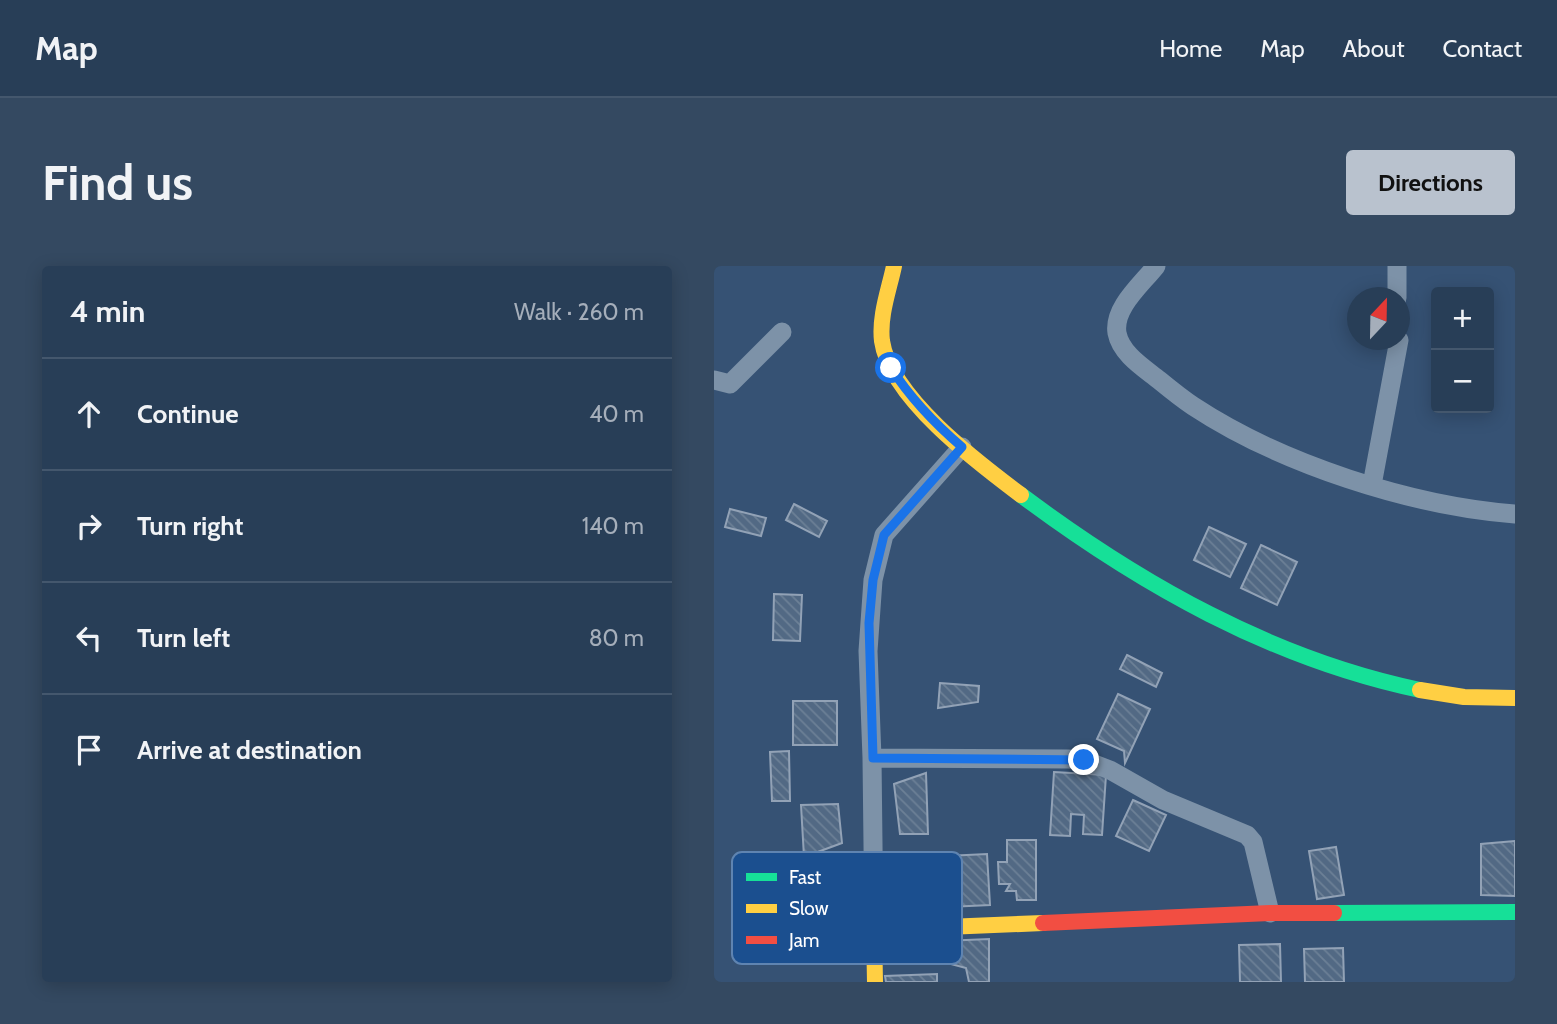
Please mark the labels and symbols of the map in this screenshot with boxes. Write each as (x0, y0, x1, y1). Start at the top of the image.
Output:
north arrow (1347, 287, 1410, 350)
route start (875, 352, 906, 383)
route end (1068, 744, 1099, 775)
legend (732, 852, 962, 964)
text: Fast (789, 866, 822, 889)
text: Slow (789, 897, 829, 920)
text: Jam (788, 929, 819, 952)

